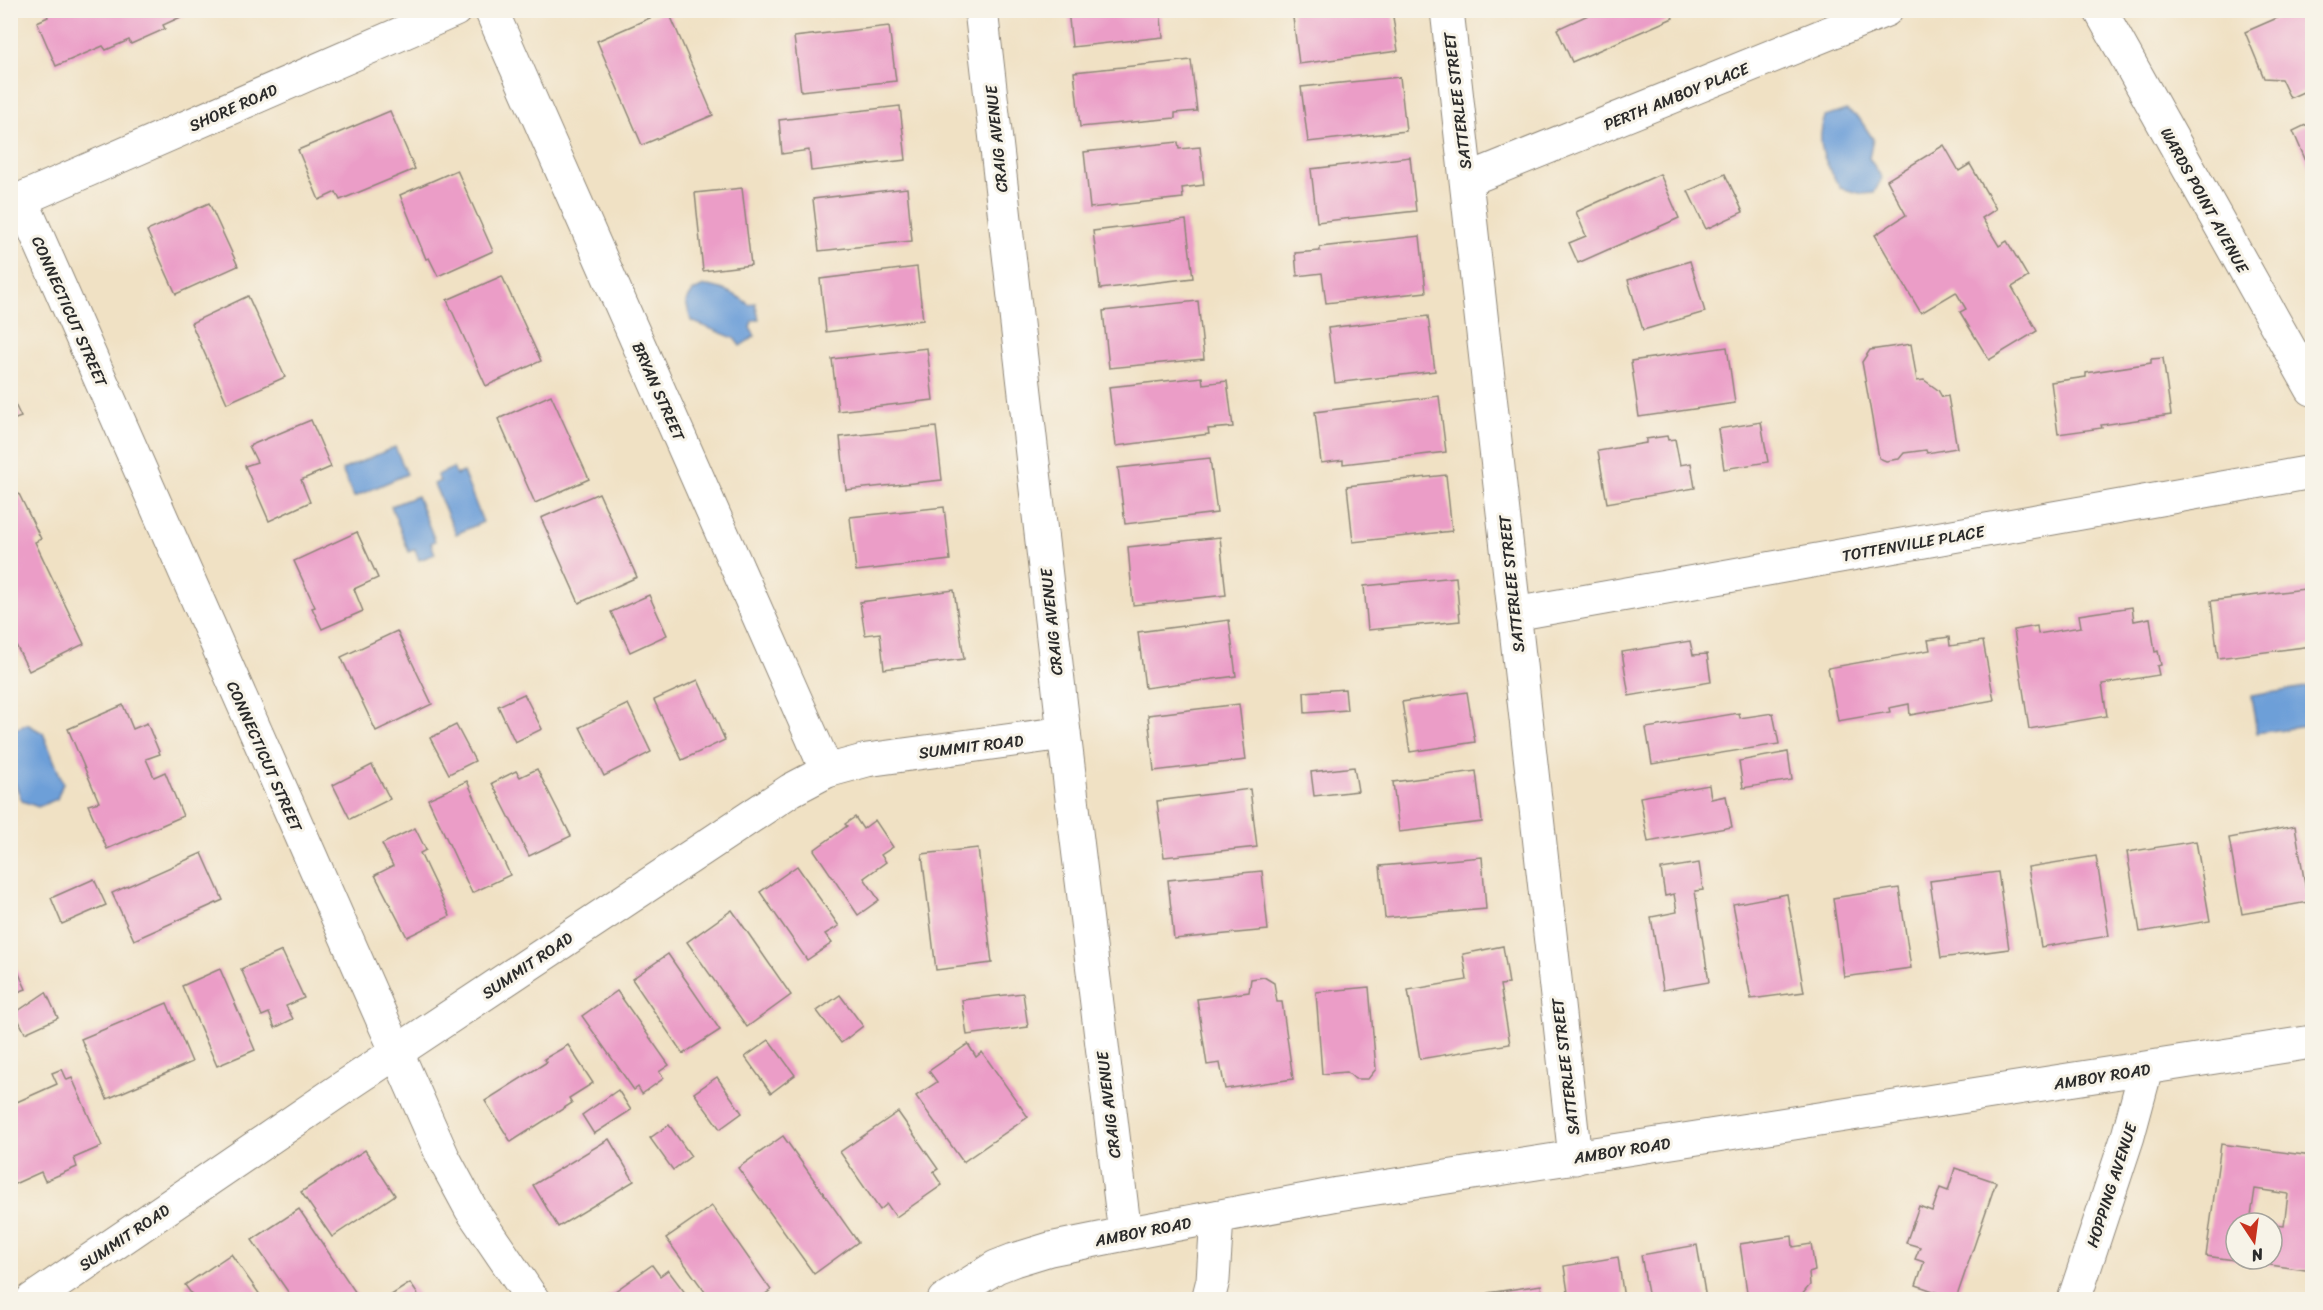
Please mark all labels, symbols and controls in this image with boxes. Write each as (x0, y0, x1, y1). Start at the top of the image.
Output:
street label: SATTERLEE STREET (1435, 30, 1480, 171)
street label: PERTH AMBOY PLACE (1599, 54, 1754, 139)
street label: SHORE ROAD (184, 75, 283, 140)
street label: CRAIG AVENUE (976, 83, 1017, 194)
street label: WARDS POINT AVENUE (2152, 122, 2257, 280)
street label: CONNECTICUT STREET (23, 231, 116, 393)
street label: BRYAN STREET (624, 337, 694, 447)
street label: SATTERLEE STREET (1490, 513, 1533, 654)
street label: TOTTENVILLE PLACE (1840, 517, 1988, 570)
street label: CRAIG AVENUE (1031, 566, 1072, 677)
street label: CONNECTICUT STREET (218, 676, 311, 838)
street label: SUMMIT ROAD (917, 726, 1026, 767)
street label: SUMMIT ROAD (475, 924, 579, 1007)
street label: SATTERLEE STREET (1543, 996, 1588, 1137)
street label: CRAIG AVENUE (1087, 1049, 1129, 1160)
street label: AMBOY ROAD (2051, 1054, 2153, 1099)
street label: HOPPING AVENUE (2078, 1118, 2146, 1251)
street label: AMBOY ROAD (1571, 1128, 1673, 1173)
street label: SUMMIT ROAD (72, 1196, 176, 1279)
street label: AMBOY ROAD (1092, 1208, 1194, 1255)
north arrow (2224, 1211, 2284, 1271)
text: N (2248, 1240, 2267, 1271)

